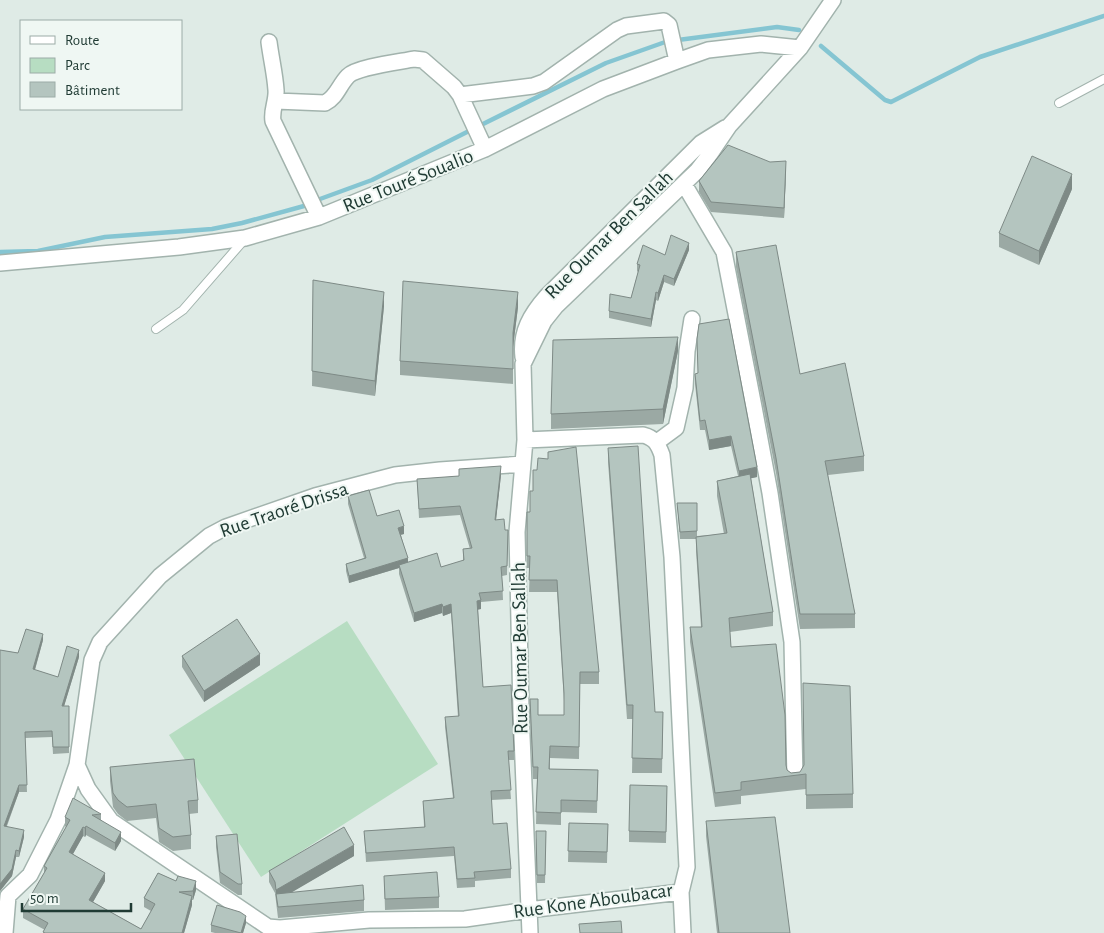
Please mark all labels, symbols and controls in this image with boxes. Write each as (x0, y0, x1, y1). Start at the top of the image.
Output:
legend (20, 20, 182, 110)
text: Route (65, 33, 99, 48)
text: Parc (65, 58, 90, 73)
text: Bâtiment (65, 83, 120, 98)
street label: Rue Touré Soualio (340, 146, 476, 216)
street label: Rue Oumar Ben Sallah (541, 167, 677, 303)
street label: Rue Traoré Drissa (217, 479, 351, 541)
street label: Rue Oumar Ben Sallah (508, 562, 532, 734)
scale bar (22, 880, 131, 912)
street label: Rue Kone Aboubacar (512, 880, 674, 922)
text: 50 m (30, 891, 59, 906)

